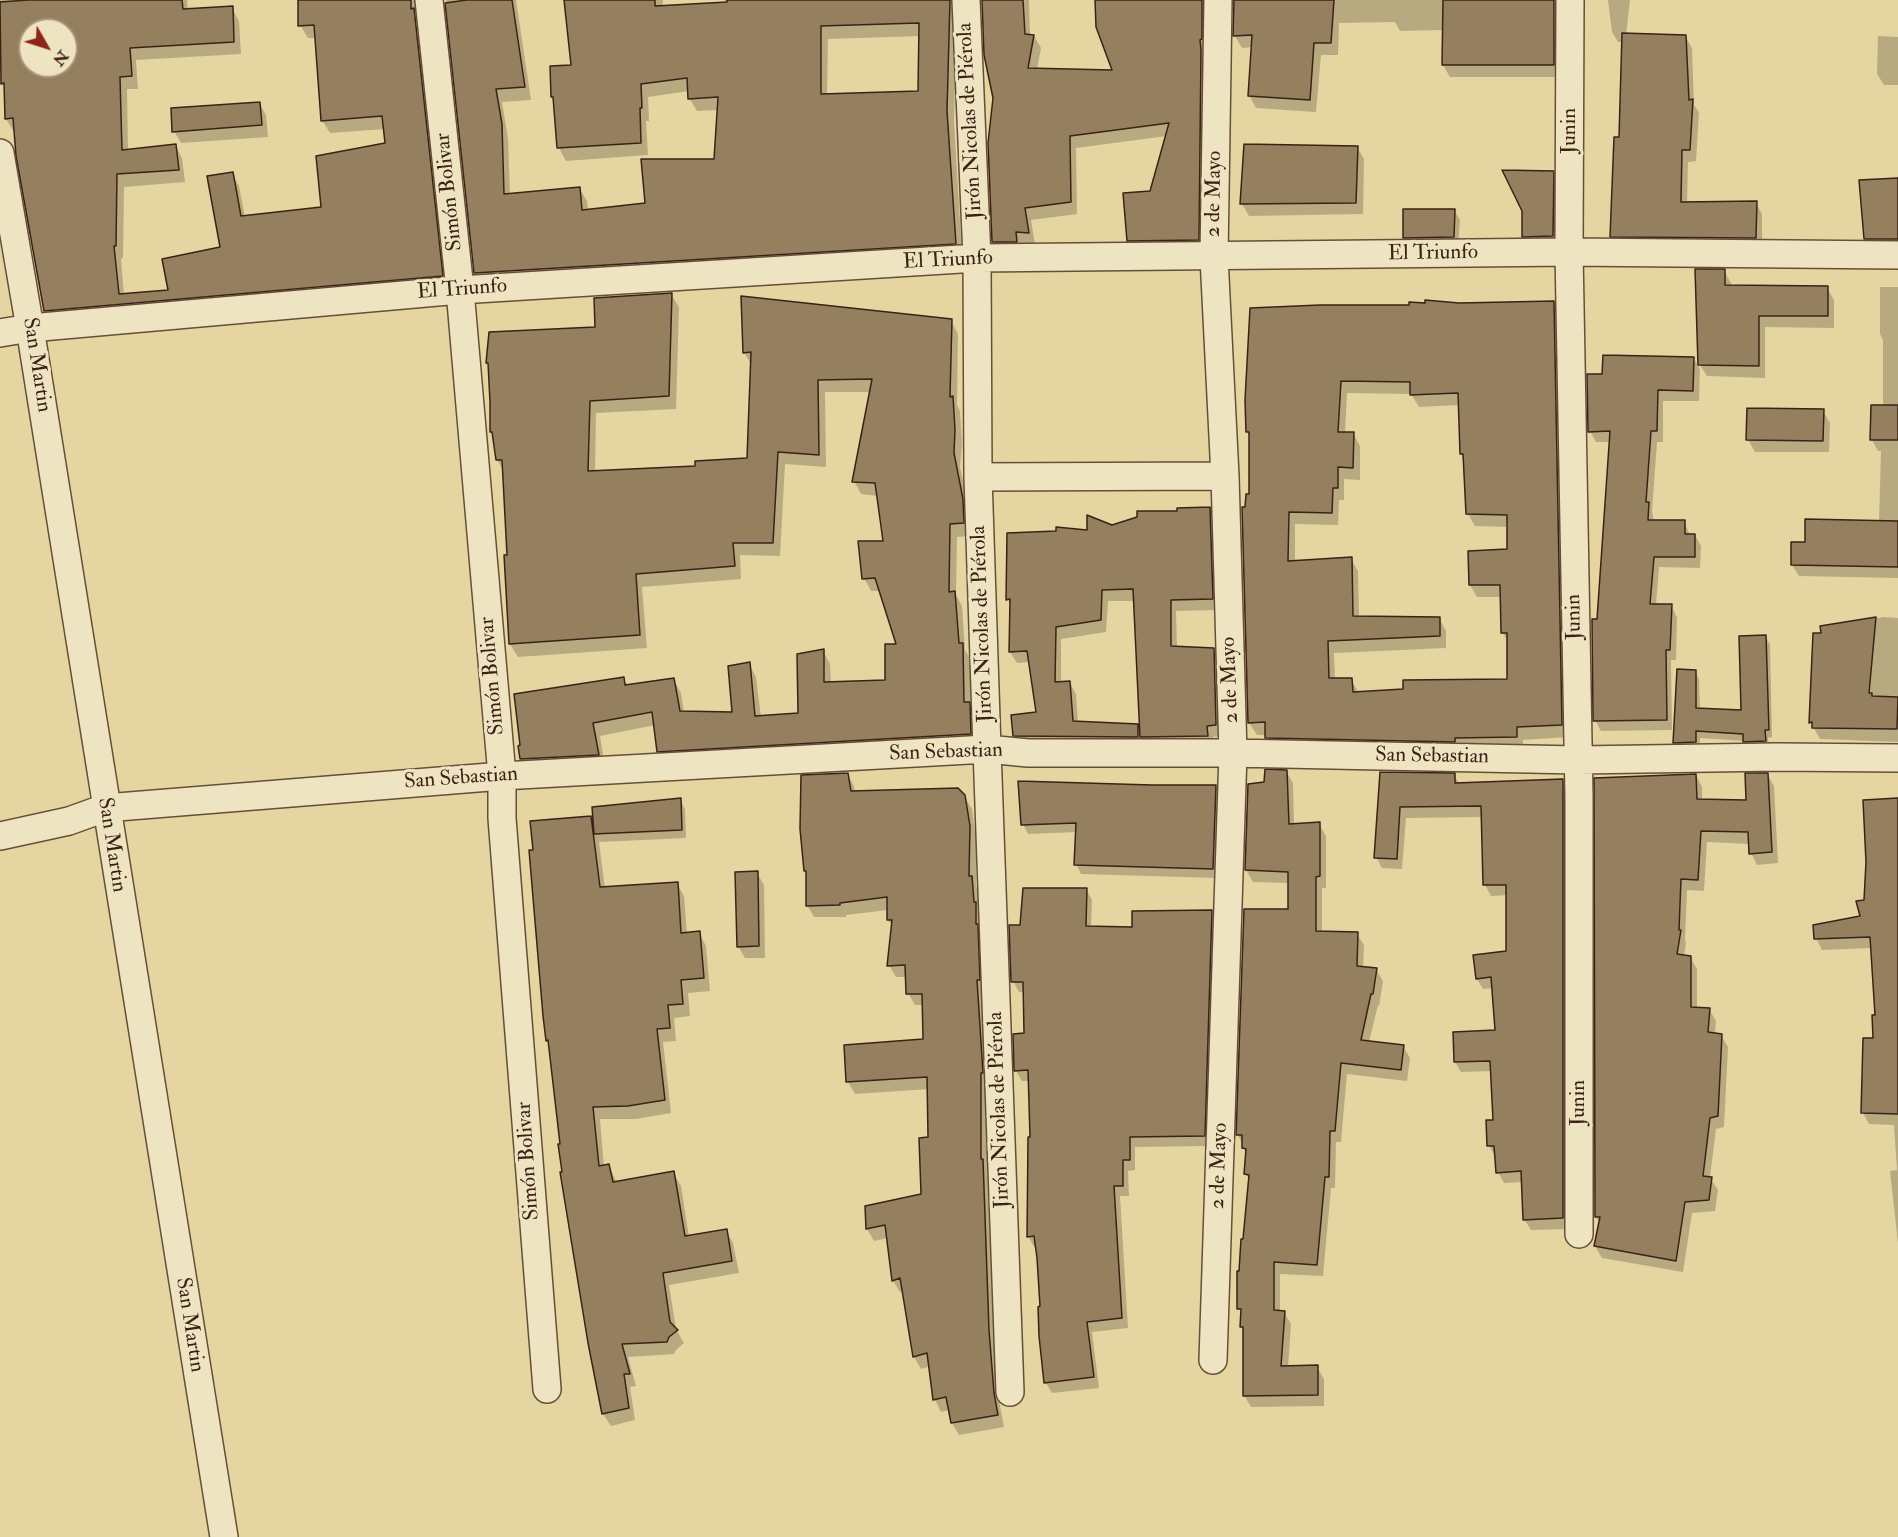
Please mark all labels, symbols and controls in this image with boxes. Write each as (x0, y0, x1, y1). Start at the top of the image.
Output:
north arrow (18, 18, 78, 78)
street label: Jirón Nicolas de Piérola (953, 22, 989, 220)
text: N (48, 46, 73, 70)
street label: Junin (1557, 108, 1583, 154)
street label: Simón Bolivar (431, 132, 469, 252)
street label: 2 de Mayo (1202, 151, 1228, 237)
street label: El Triunfo (1388, 241, 1478, 267)
street label: El Triunfo (902, 246, 994, 276)
street label: El Triunfo (416, 274, 508, 306)
street label: San Martin (16, 316, 56, 414)
street label: Jirón Nicolas de Piérola (967, 525, 999, 723)
street label: Junin (1562, 594, 1588, 640)
street label: Simón Bolivar (475, 616, 511, 736)
street label: 2 de Mayo (1217, 636, 1245, 724)
street label: San Sebastian (889, 738, 1003, 768)
street label: San Sebastian (1375, 743, 1489, 771)
street label: San Sebastian (403, 762, 519, 796)
street label: San Martin (91, 796, 131, 894)
street label: Jirón Nicolas de Piérola (984, 1011, 1016, 1209)
street label: Junin (1566, 1080, 1592, 1126)
street label: Simón Bolivar (512, 1101, 546, 1221)
street label: 2 de Mayo (1206, 1122, 1234, 1210)
street label: San Martin (169, 1276, 209, 1374)

